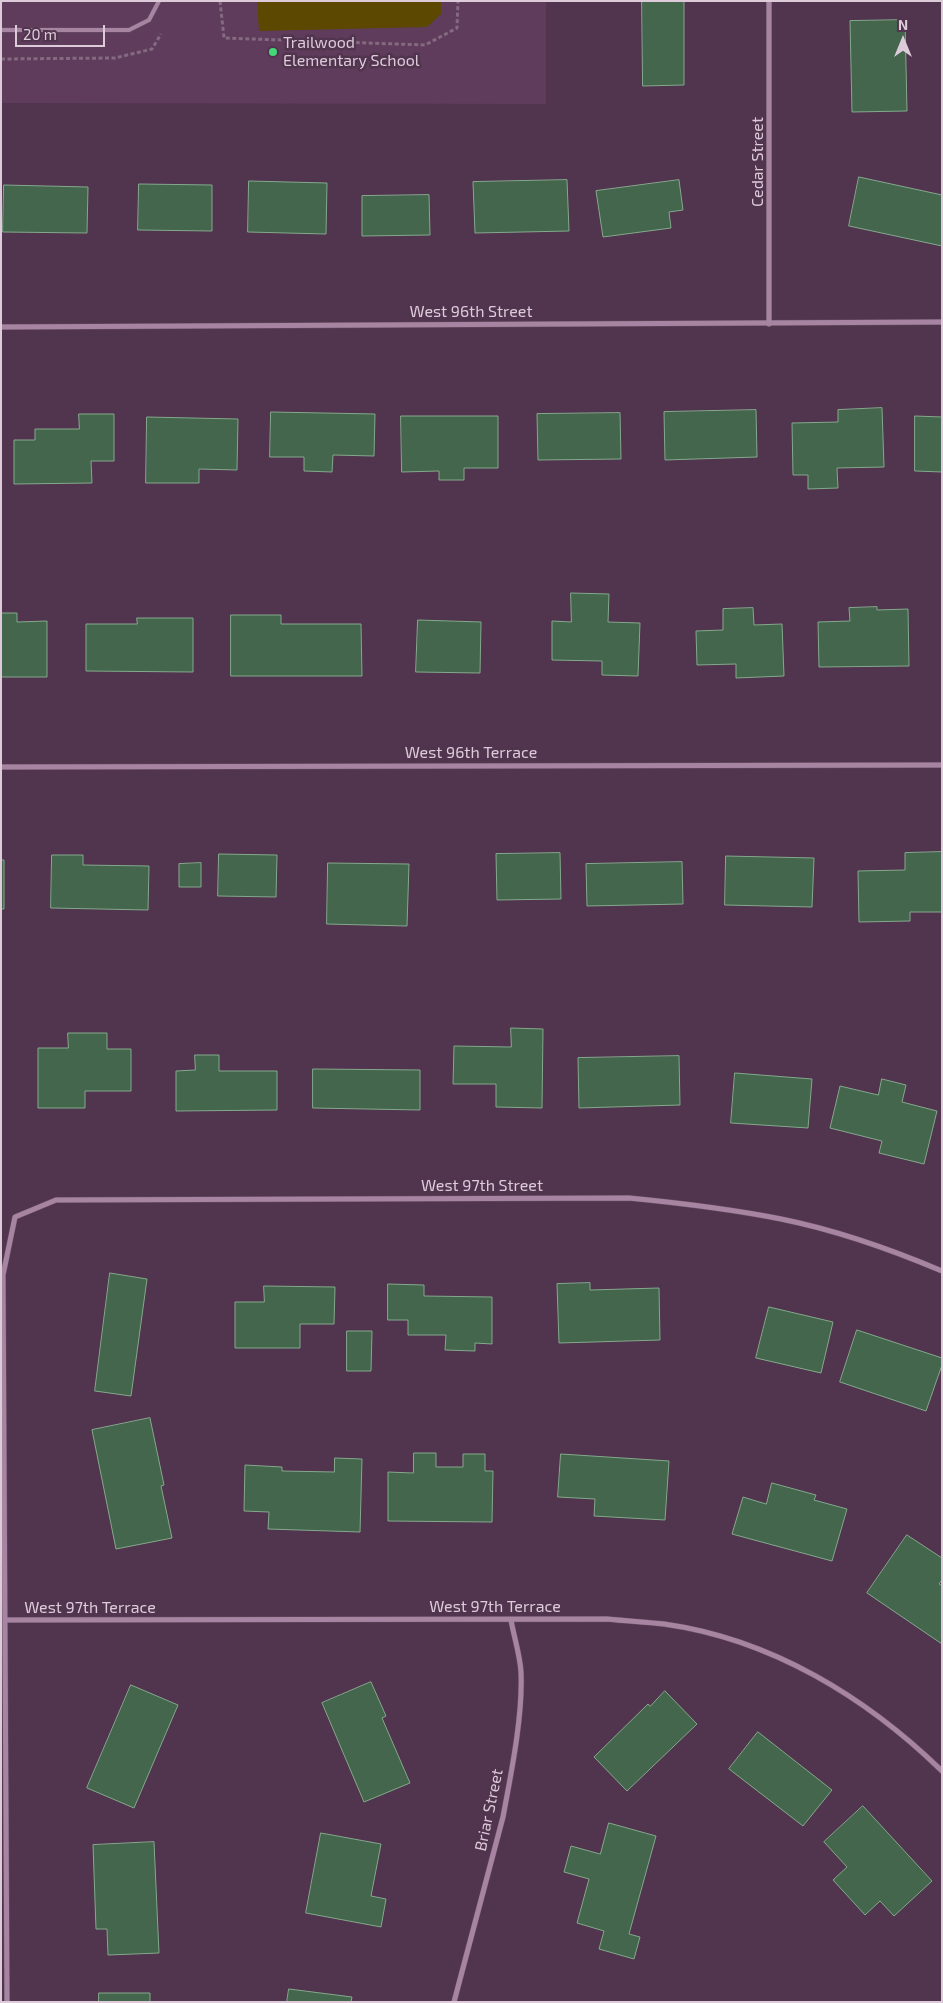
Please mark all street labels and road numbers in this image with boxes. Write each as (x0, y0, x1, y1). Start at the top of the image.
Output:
street label: Cedar Street (748, 117, 768, 207)
street label: West 96th Street (410, 302, 532, 322)
street label: West 96th Terrace (405, 743, 537, 763)
street label: West 97th Street (421, 1176, 543, 1196)
street label: West 97th Terrace (429, 1597, 561, 1617)
street label: West 97th Terrace (24, 1598, 156, 1618)
street label: Briar Street (471, 1767, 507, 1853)

